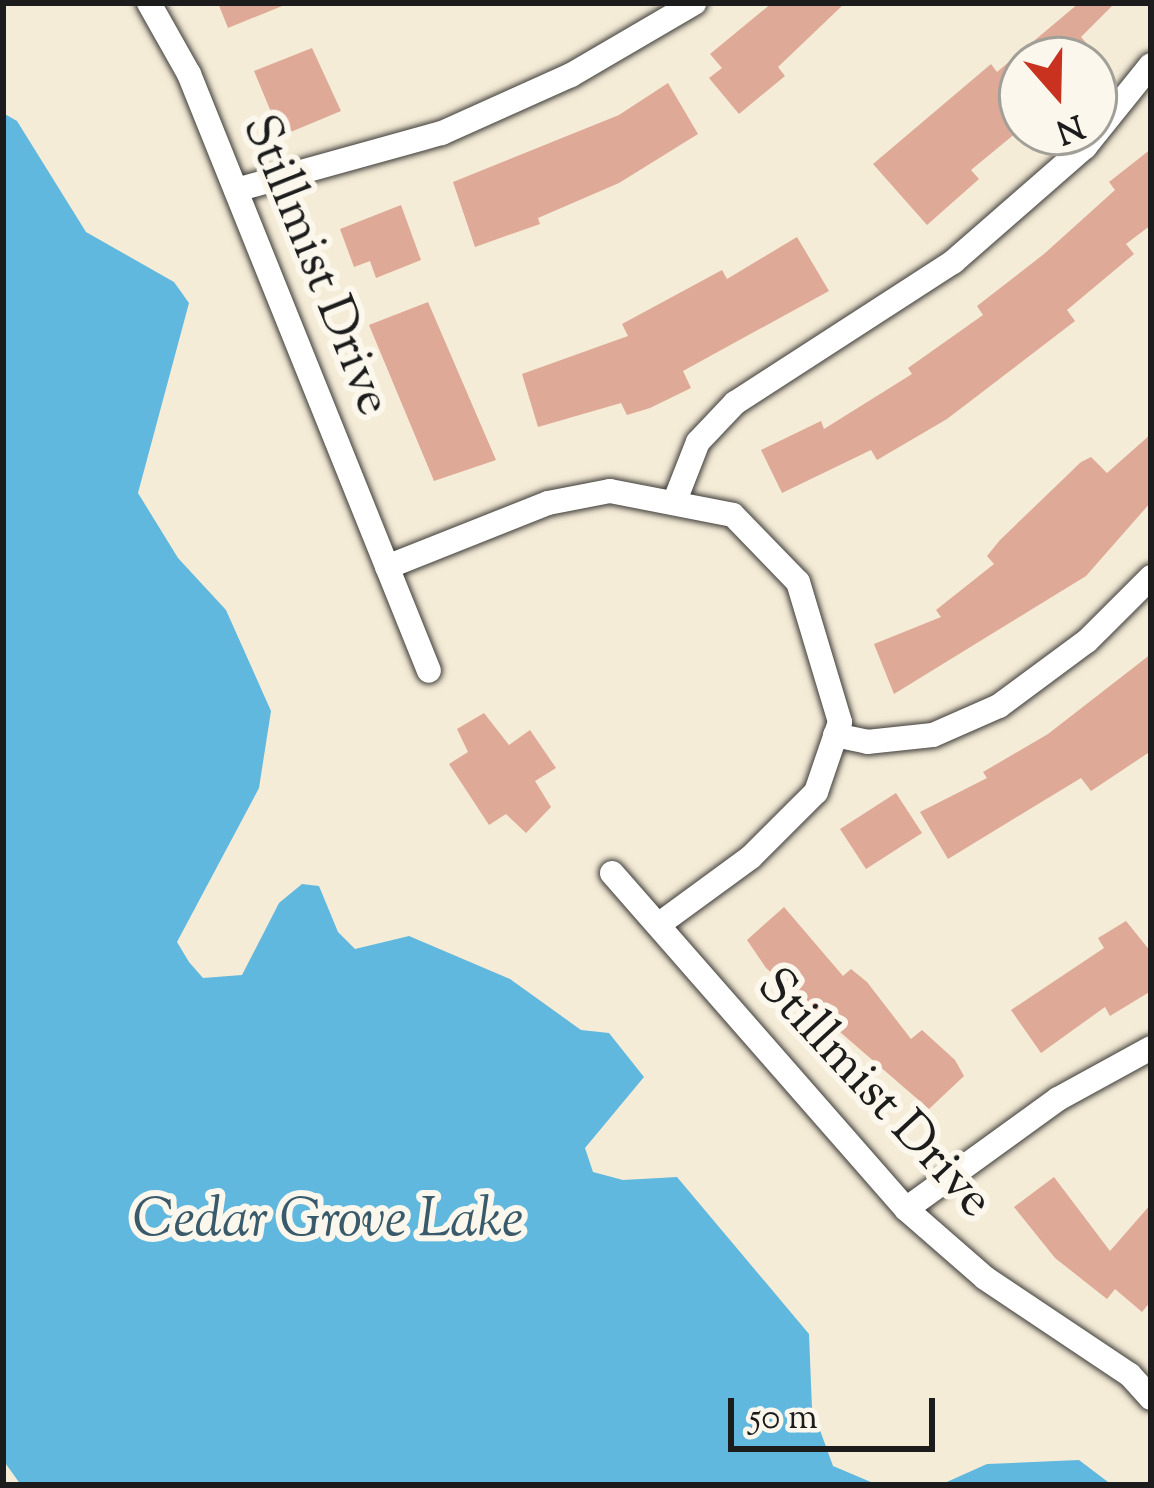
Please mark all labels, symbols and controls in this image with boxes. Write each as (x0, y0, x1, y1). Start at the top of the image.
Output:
north arrow (998, 36, 1118, 156)
text: N (1049, 100, 1090, 154)
street label: Stillmist Drive (226, 107, 402, 425)
street label: Stillmist Drive (742, 958, 1004, 1232)
water label: Cedar Grove Lake (133, 1190, 523, 1254)
scale bar (734, 1374, 941, 1448)
text: 50 m (749, 1393, 818, 1445)

